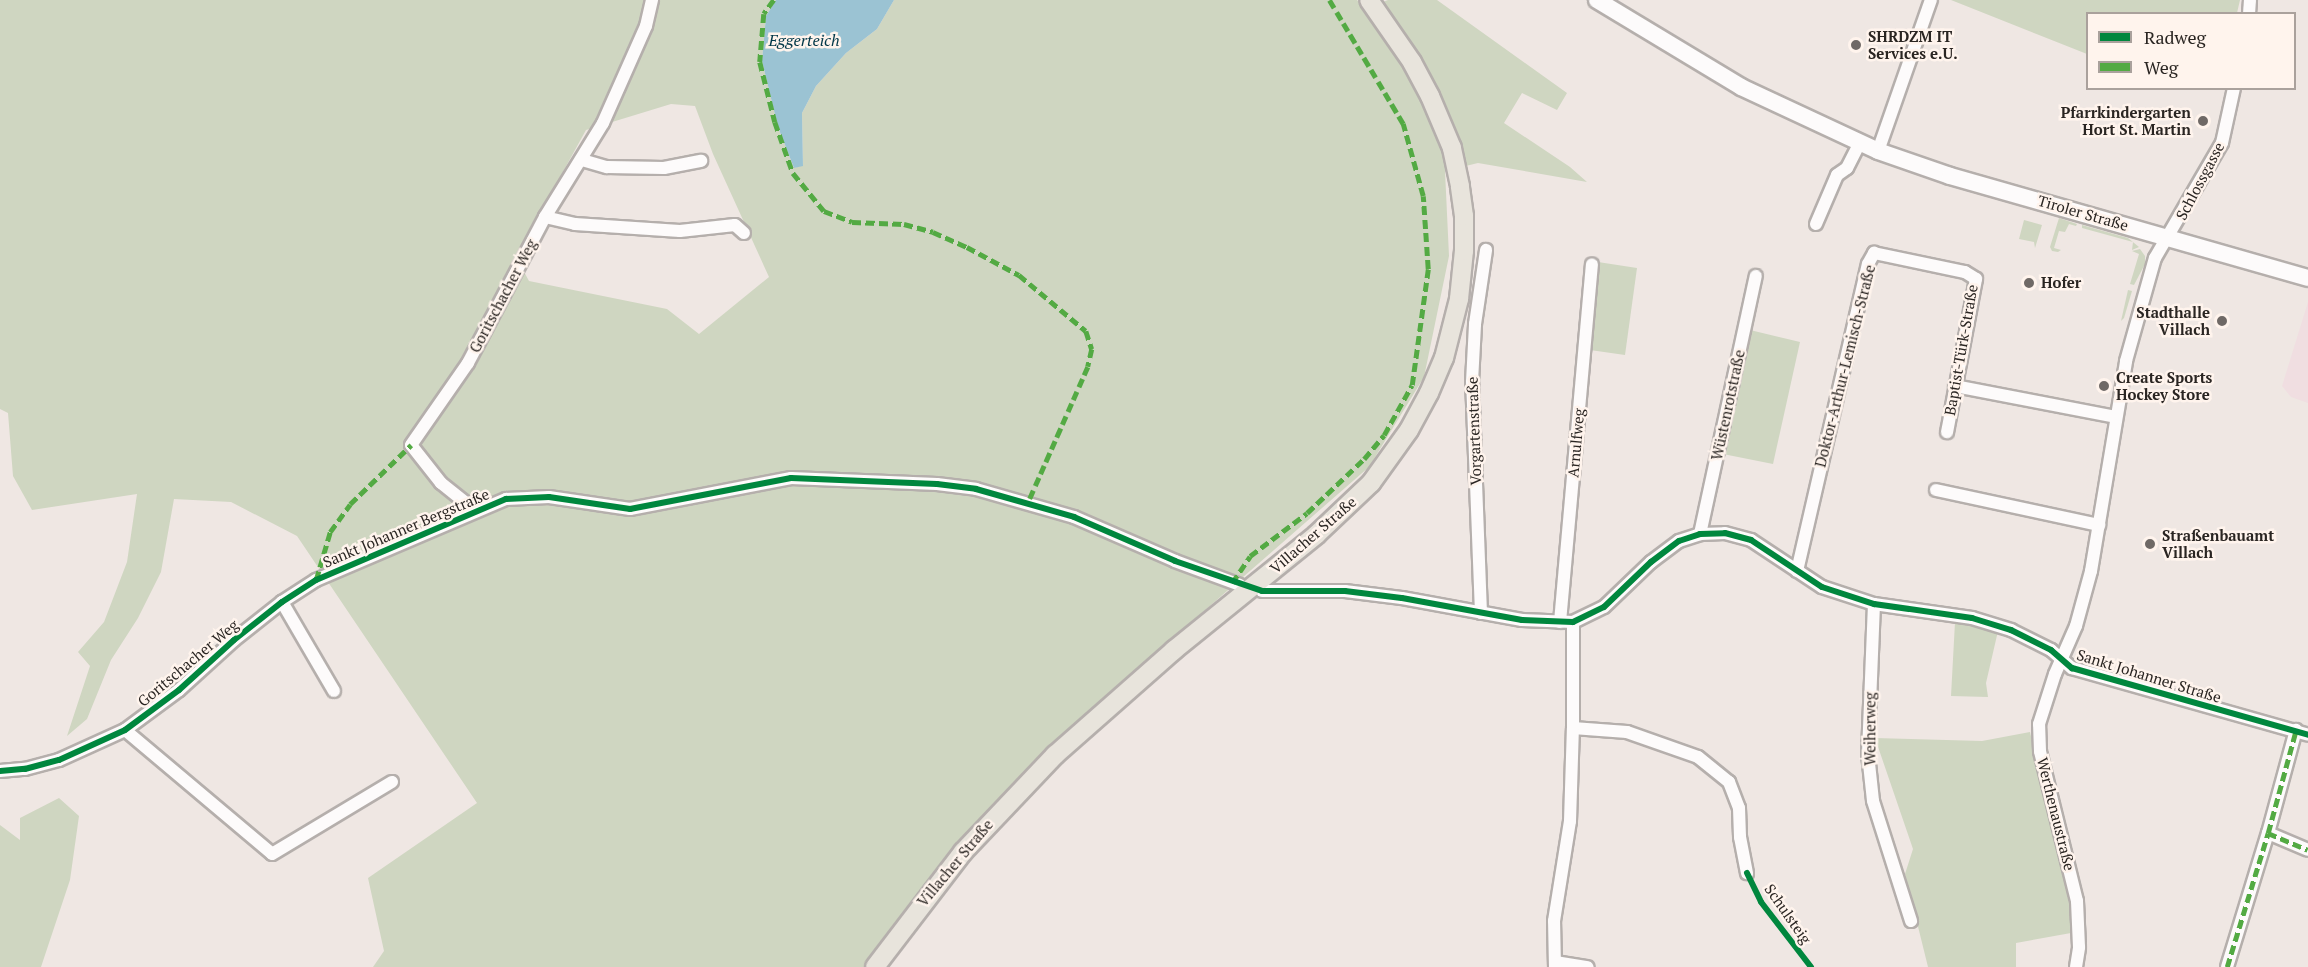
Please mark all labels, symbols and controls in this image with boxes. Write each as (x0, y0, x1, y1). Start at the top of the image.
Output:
legend (2086, 12, 2296, 90)
text: Radweg (2144, 25, 2206, 49)
place label: SHRDZM IT Services e.U. (1868, 27, 1958, 62)
water label: Eggerteich (768, 30, 840, 50)
marker: SHRDZM IT Services e.U. (1849, 38, 1863, 52)
text: Weg (2144, 55, 2178, 79)
place label: Pfarrkindergarten Hort St. Martin (2061, 103, 2191, 138)
marker: Pfarrkindergarten Hort St. Martin (2196, 114, 2210, 128)
street label: Schlossgasse (2172, 139, 2228, 223)
street label: Tiroler Straße (2036, 191, 2130, 235)
street label: Goritschacher Weg (466, 236, 540, 356)
street label: Doktor-Arthur-Lemisch-Straße (1811, 263, 1879, 469)
place label: Hofer (2041, 274, 2081, 292)
marker: Hofer (2022, 276, 2036, 290)
street label: Baptist-Türk-Straße (1941, 283, 1981, 417)
place label: Stadthalle Villach (2136, 303, 2210, 338)
marker: Stadthalle Villach (2215, 314, 2229, 328)
street label: Wüstenrotstraße (1708, 348, 1748, 462)
place label: Create Sports Hockey Store (2116, 368, 2212, 403)
street label: Vorgartenstraße (1463, 376, 1485, 486)
marker: Create Sports Hockey Store (2097, 379, 2111, 393)
street label: Arnulfweg (1564, 408, 1588, 478)
street label: Sankt Johanner Bergstraße (320, 485, 492, 571)
street label: Villacher Straße (1266, 493, 1360, 577)
place label: Straßenbauamt Villach (2162, 526, 2274, 561)
marker: Straßenbauamt Villach (2143, 537, 2157, 551)
street label: Goritschacher Weg (134, 616, 242, 710)
street label: Sankt Johanner Straße (2075, 645, 2223, 707)
street label: Weiherweg (1861, 692, 1879, 766)
street label: Werthenaustraße (2033, 756, 2079, 872)
street label: Villacher Straße (913, 816, 997, 910)
street label: Schulsteig (1761, 881, 1815, 947)

